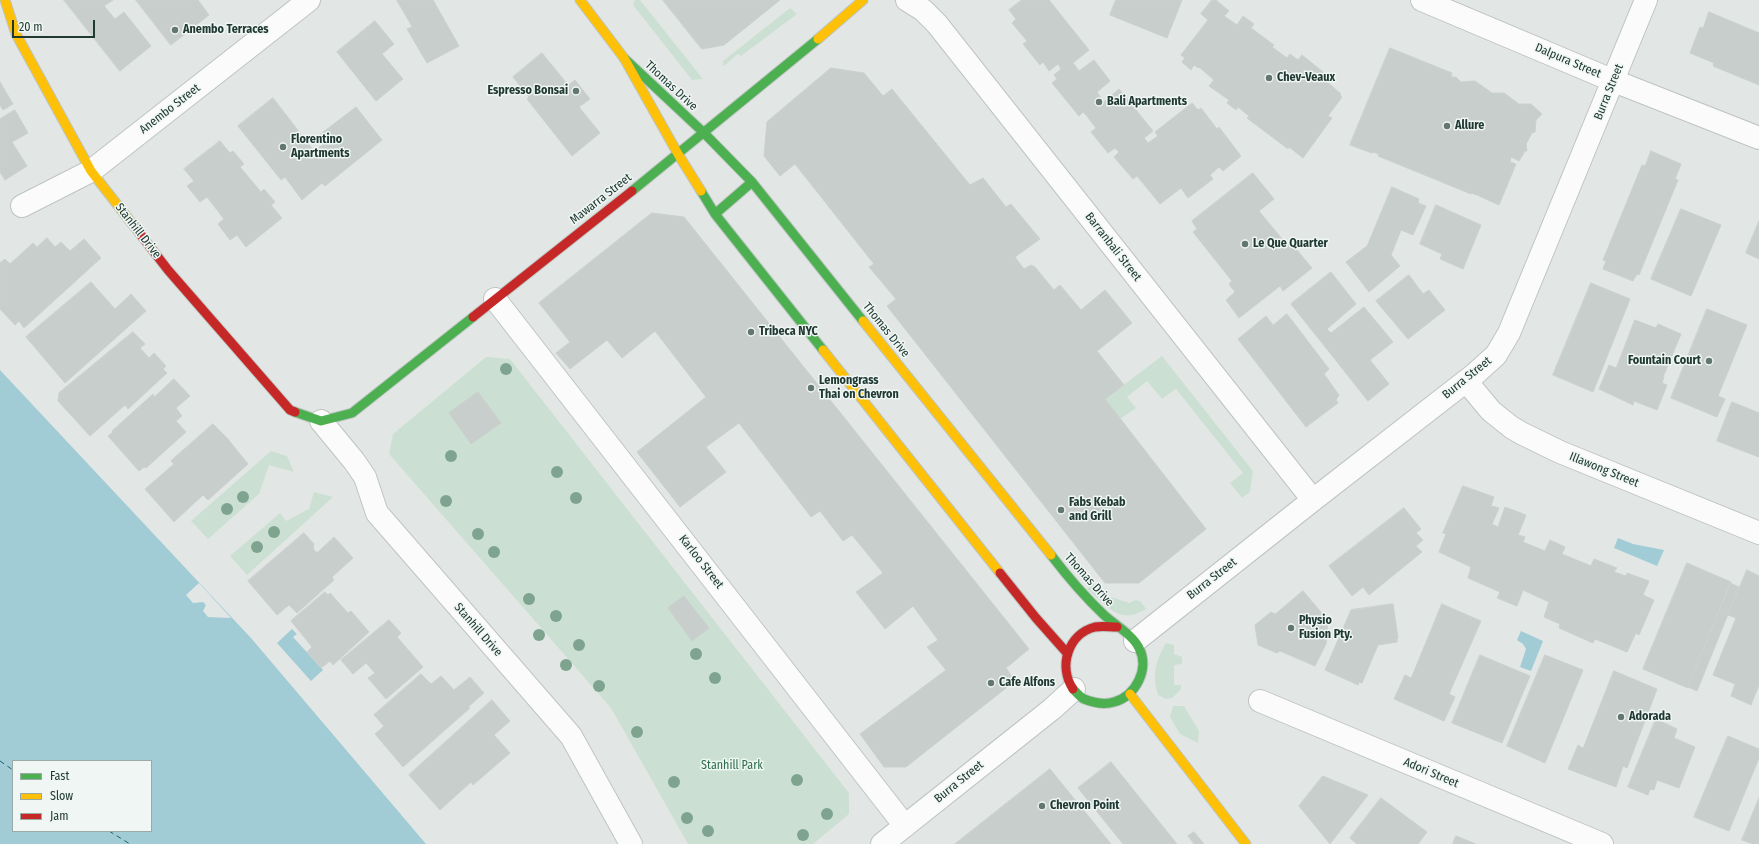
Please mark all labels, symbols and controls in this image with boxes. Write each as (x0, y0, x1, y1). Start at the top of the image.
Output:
scale bar (14, 12, 97, 38)
text: 20 m (19, 20, 43, 34)
place label: Anembo Terraces (183, 23, 268, 37)
marker: Anembo Terraces (170, 25, 180, 35)
street label: Dalpura Street (1533, 41, 1603, 81)
street label: Thomas Drive (642, 58, 700, 114)
street label: Burra Street (1591, 62, 1627, 122)
place label: Chev-Veaux (1277, 71, 1335, 85)
marker: Chev-Veaux (1264, 73, 1274, 83)
street label: Anembo Street (137, 81, 203, 137)
place label: Espresso Bonsai (487, 84, 568, 98)
marker: Espresso Bonsai (571, 86, 581, 96)
place label: Bali Apartments (1107, 95, 1187, 109)
marker: Bali Apartments (1094, 97, 1104, 107)
place label: Allure (1455, 119, 1484, 133)
marker: Allure (1442, 121, 1452, 131)
place label: Florentino Apartments (291, 133, 350, 161)
marker: Florentino Apartments (278, 142, 288, 152)
street label: Mawarra Street (567, 171, 635, 227)
street label: Stanhill Drive (112, 201, 164, 261)
street label: Barranbali Street (1082, 210, 1144, 284)
place label: Le Que Quarter (1253, 237, 1328, 251)
marker: Le Que Quarter (1240, 239, 1250, 249)
street label: Thomas Drive (859, 300, 913, 360)
place label: Tribeca NYC (759, 325, 818, 339)
marker: Tribeca NYC (746, 327, 756, 337)
street label: Burra Street (1440, 354, 1494, 402)
place label: Fountain Court (1628, 354, 1701, 368)
marker: Fountain Court (1704, 356, 1714, 366)
place label: Lemongrass Thai on Chevron (819, 374, 899, 402)
marker: Lemongrass Thai on Chevron (806, 383, 816, 393)
street label: Illawong Street (1567, 450, 1641, 490)
place label: Fabs Kebab and Grill (1069, 496, 1126, 524)
marker: Fabs Kebab and Grill (1056, 505, 1066, 515)
street label: Karloo Street (676, 532, 726, 592)
street label: Thomas Drive (1061, 550, 1117, 610)
street label: Burra Street (1184, 555, 1240, 603)
street label: Stanhill Drive (451, 600, 505, 660)
place label: Physio Fusion Pty. (1299, 614, 1352, 642)
marker: Physio Fusion Pty. (1286, 623, 1296, 633)
place label: Cafe Alfons (999, 676, 1055, 690)
marker: Cafe Alfons (986, 678, 996, 688)
place label: Adorada (1629, 710, 1671, 724)
marker: Adorada (1616, 712, 1626, 722)
street label: Adori Street (1401, 755, 1461, 791)
street label: Burra Street (932, 758, 986, 806)
park label: Stanhill Park (701, 759, 763, 773)
legend (12, 760, 152, 832)
text: Fast (50, 769, 69, 783)
text: Slow (50, 789, 73, 803)
place label: Chevron Point (1050, 799, 1120, 813)
marker: Chevron Point (1037, 801, 1047, 811)
text: Jam (50, 809, 68, 823)

